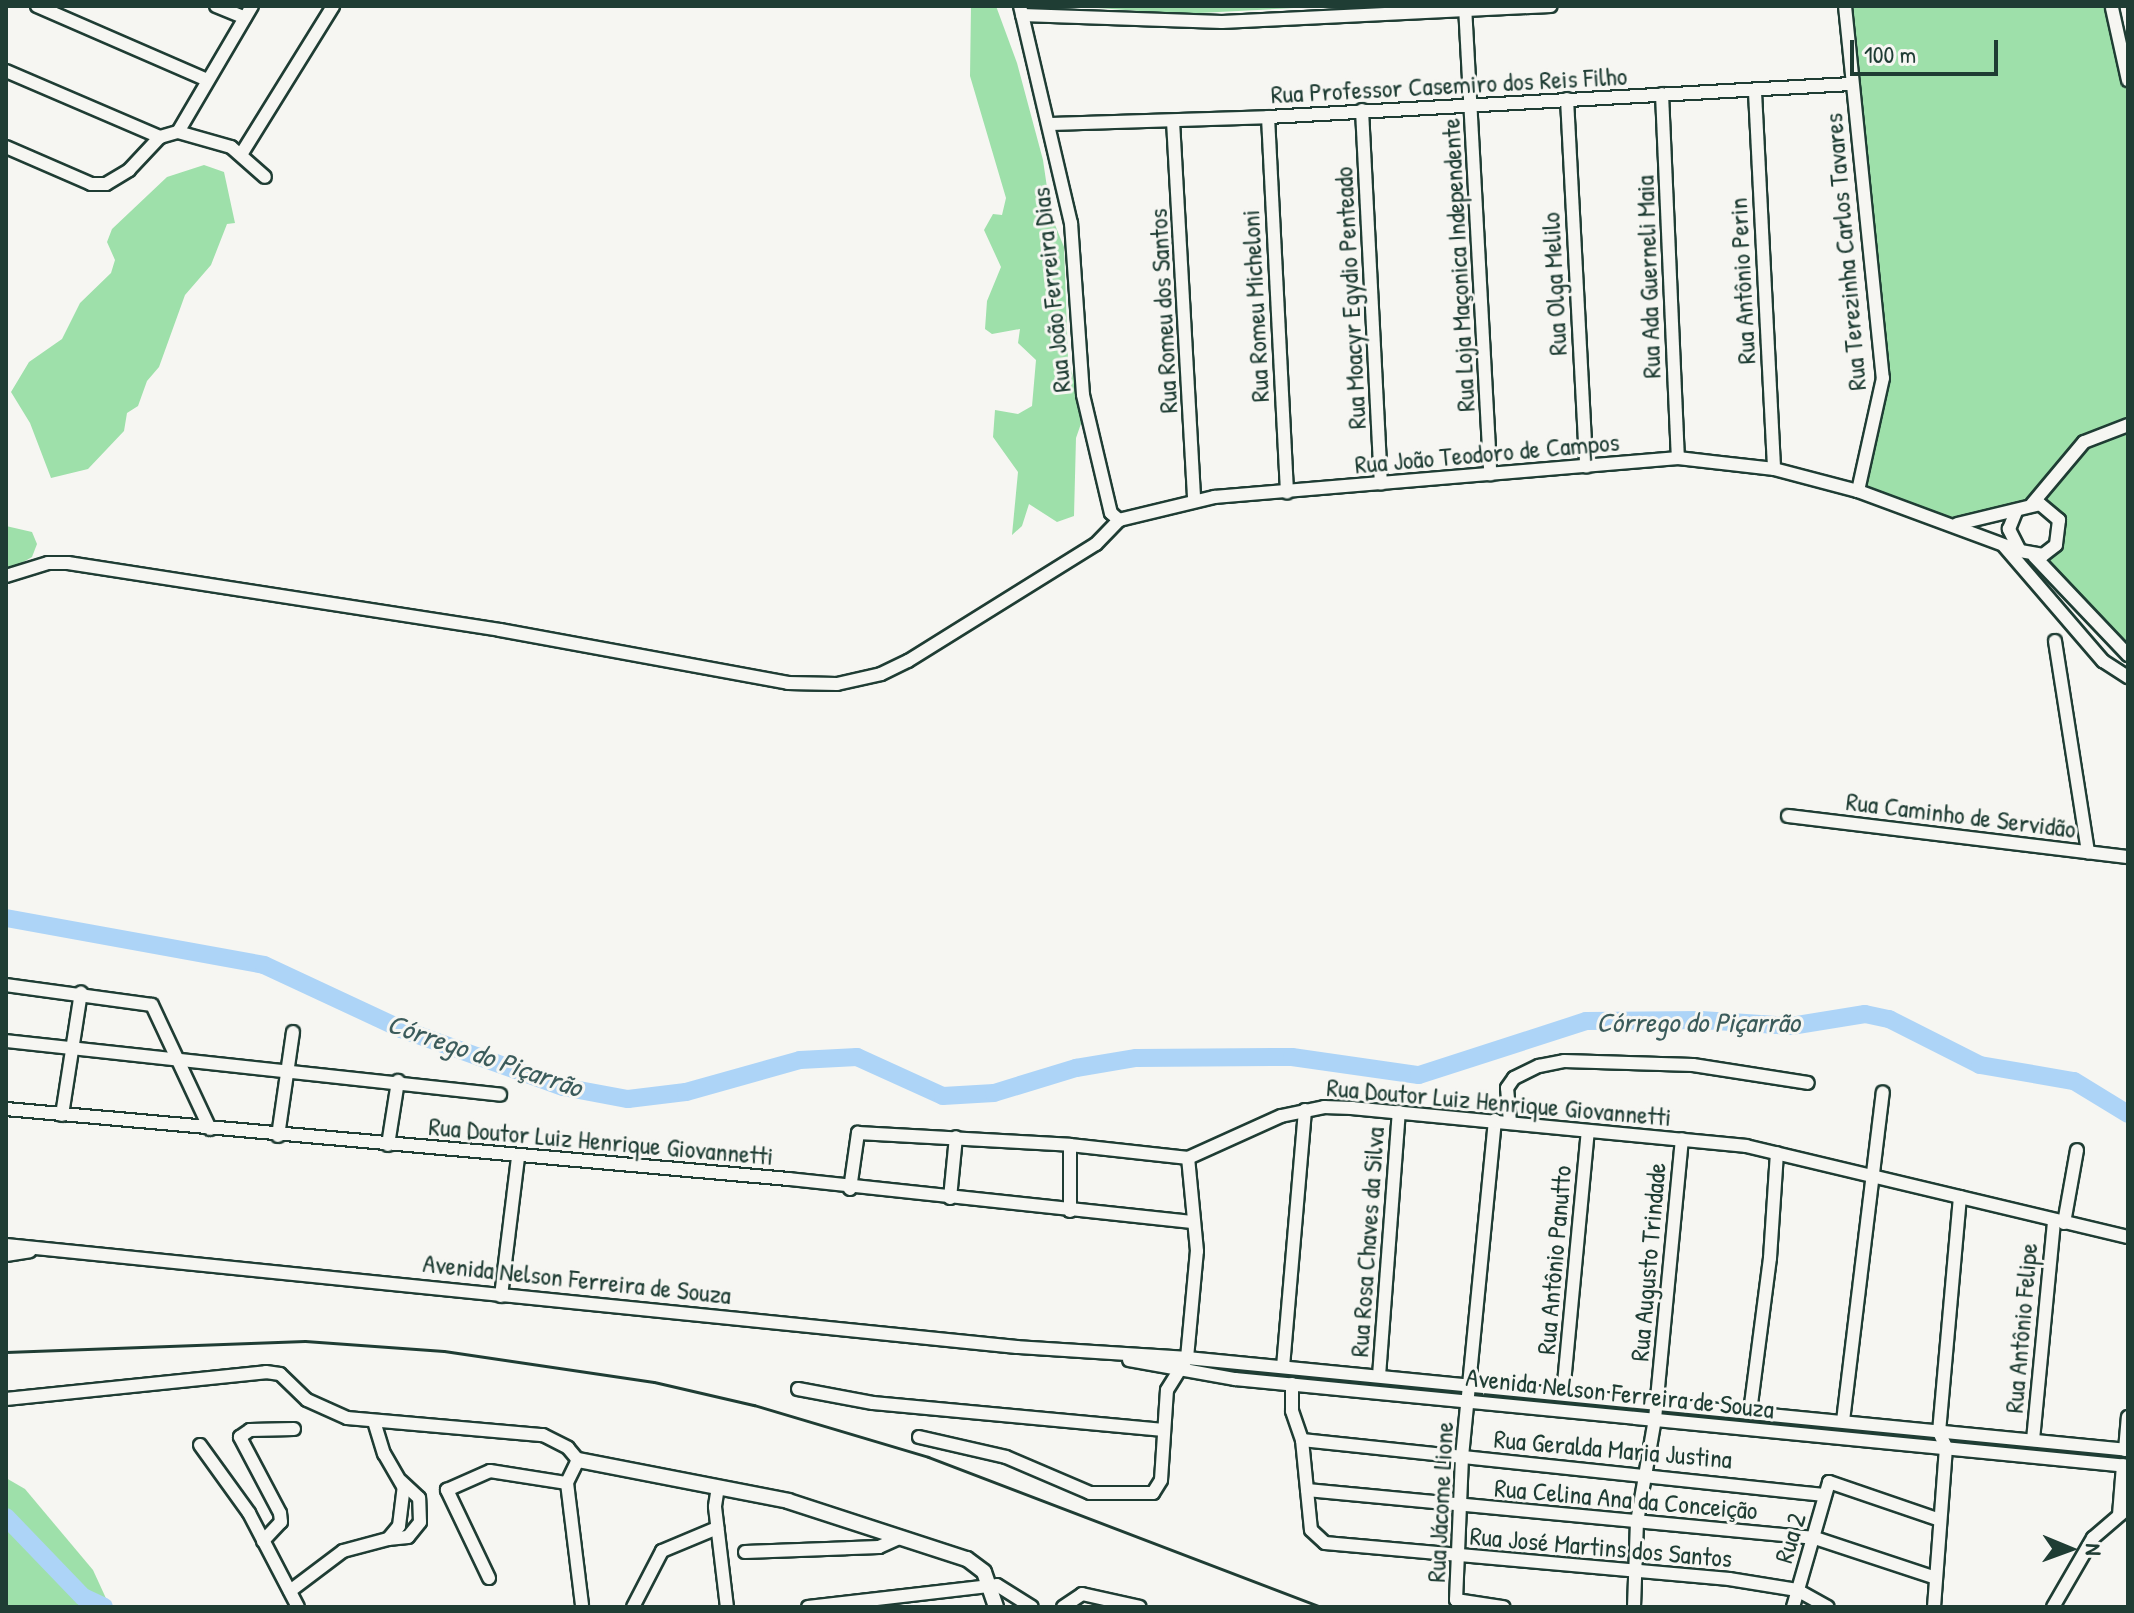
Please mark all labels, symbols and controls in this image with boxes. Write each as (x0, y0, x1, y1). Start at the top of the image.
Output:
scale bar (1854, 24, 2002, 74)
text: 100 m (1864, 38, 1916, 70)
street label: Rua Professor Casemiro dos Reis Filho (1270, 60, 1628, 110)
street label: Rua Terezinha Carlos Tavares (1817, 112, 1873, 392)
street label: Rua Loja Maçonica Independente (1435, 117, 1481, 413)
street label: Rua Moacyr Egydio Penteado (1328, 166, 1372, 430)
street label: Rua Ada Guerneli Maia (1629, 175, 1667, 379)
street label: Rua João Ferreira Dias (1025, 186, 1077, 394)
street label: Rua Antônio Perin (1722, 197, 1762, 365)
street label: Rua Romeu dos Santos (1142, 208, 1184, 414)
street label: Rua Romeu Micheloni (1234, 209, 1276, 403)
street label: Rua Olga Melilo (1535, 212, 1573, 356)
street label: Rua João Teodoro de Campos (1353, 426, 1621, 480)
street label: Rua Caminho de Servidão (1844, 785, 2078, 845)
water label: Córrego do Piçarrão (1596, 1005, 1800, 1039)
water label: Córrego do Piçarrão (383, 1006, 587, 1104)
street label: Rua Doutor Luiz Henrique Giovannetti (1325, 1071, 1673, 1133)
street label: Rua Doutor Luiz Henrique Giovannetti (427, 1110, 775, 1172)
street label: Rua Rosa Chaves da Silva (1343, 1126, 1391, 1358)
street label: Rua Augusto Trindade (1624, 1161, 1672, 1363)
street label: Rua Antônio Panutto (1530, 1164, 1578, 1356)
street label: Rua Antônio Felipe (1998, 1242, 2044, 1414)
street label: Avenida Nelson Ferreira de Souza (421, 1247, 733, 1311)
street label: Avenida Nelson Ferreira de Souza (1464, 1361, 1776, 1425)
street label: Rua Jácome Lione (1420, 1421, 1460, 1583)
street label: Rua Geralda Maria Justina (1493, 1423, 1733, 1475)
street label: Rua Celina Ana da Conceição (1493, 1472, 1759, 1526)
street label: Rua 2 (1768, 1509, 1812, 1567)
north arrow (2030, 1509, 2110, 1589)
street label: Rua José Martins dos Santos (1469, 1520, 1733, 1574)
text: N (2079, 1543, 2109, 1556)

